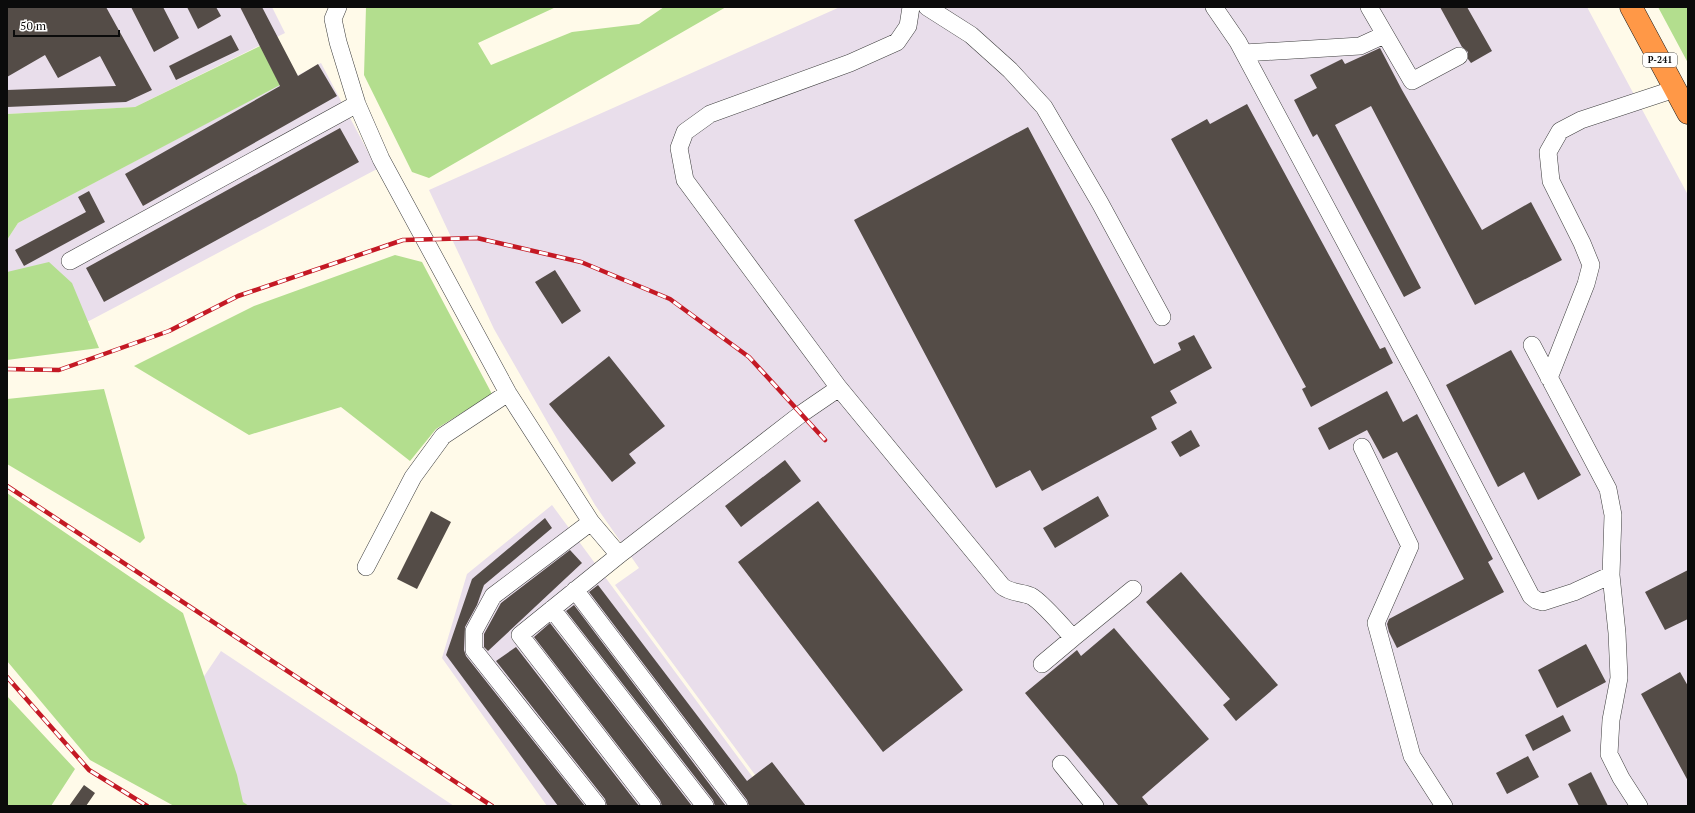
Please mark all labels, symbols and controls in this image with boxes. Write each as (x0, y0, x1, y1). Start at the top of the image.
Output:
scale bar (14, 12, 119, 38)
text: 50 m (20, 18, 47, 33)
road number: Р-241 (1643, 53, 1677, 67)

